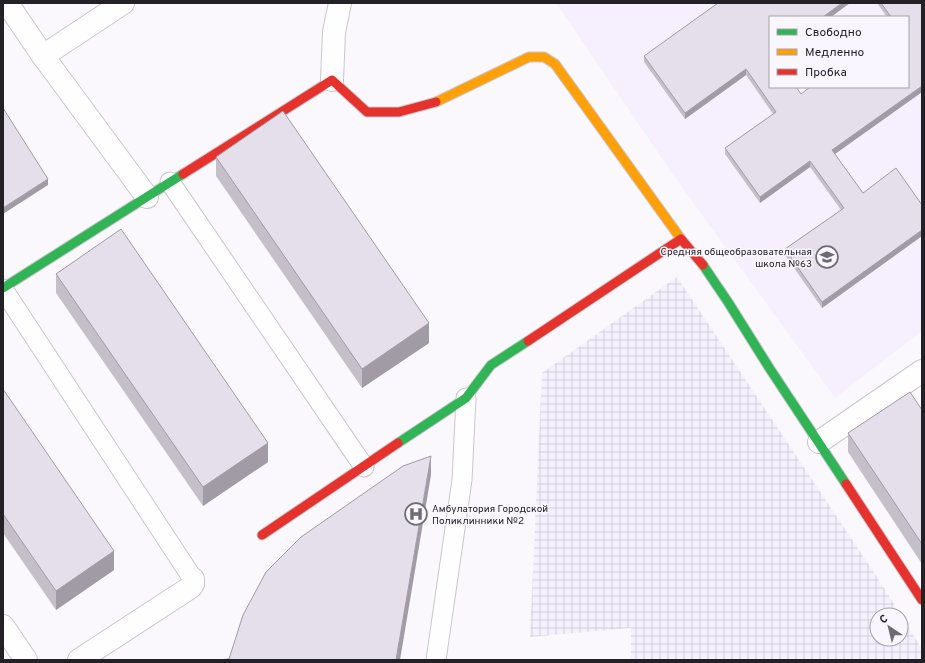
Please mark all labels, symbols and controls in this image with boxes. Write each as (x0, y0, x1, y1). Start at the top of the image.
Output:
legend (769, 16, 909, 88)
text: Свободно (805, 25, 862, 41)
text: Медленно (805, 45, 865, 61)
text: Пробка (805, 65, 847, 81)
school or university icon: Средняя общеобразовательная школа №63 (814, 244, 840, 270)
place label: Средняя общеобразовательная школа №63 (661, 246, 812, 271)
hospital icon: Амбулатория Городской Поликлинники №2 (403, 501, 429, 527)
place label: Амбулатория Городской Поликлинники №2 (432, 503, 548, 528)
north arrow (869, 607, 909, 647)
text: С (877, 612, 891, 627)

